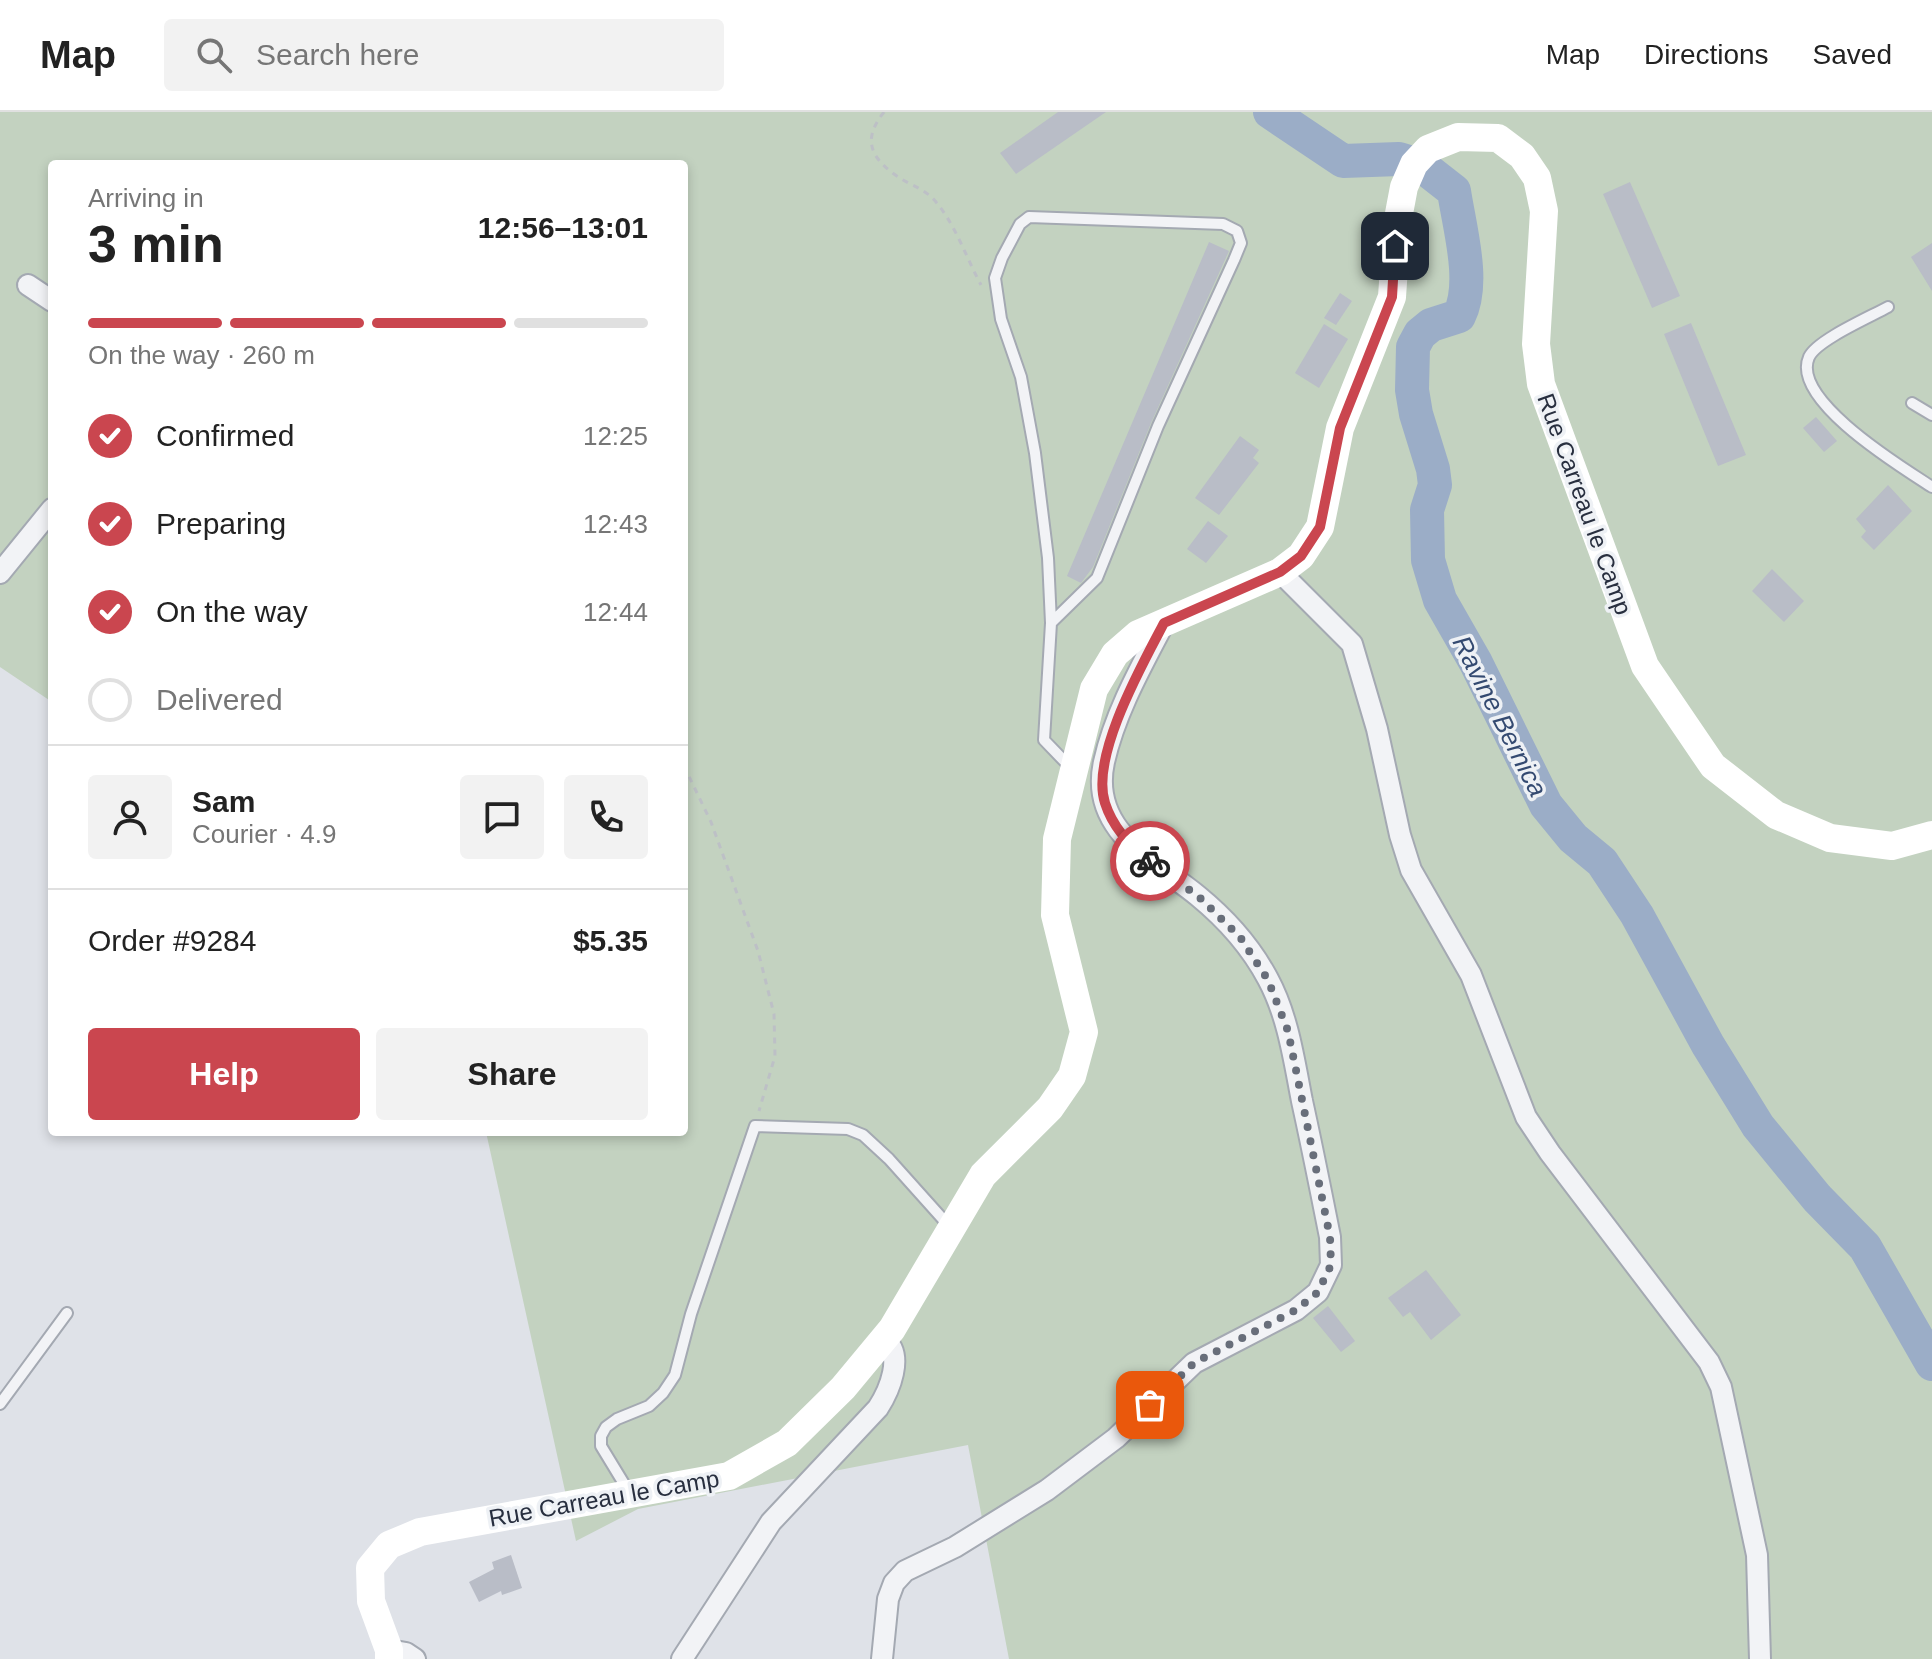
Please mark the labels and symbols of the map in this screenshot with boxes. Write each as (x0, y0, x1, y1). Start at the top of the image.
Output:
pin (1361, 212, 1429, 280)
street label: Rue Carreau le Camp (1532, 390, 1638, 618)
water label: Ravine Bernica (1447, 631, 1553, 801)
courier (1110, 821, 1190, 901)
pin (1116, 1371, 1184, 1439)
street label: Rue Carreau le Camp (487, 1464, 721, 1532)

